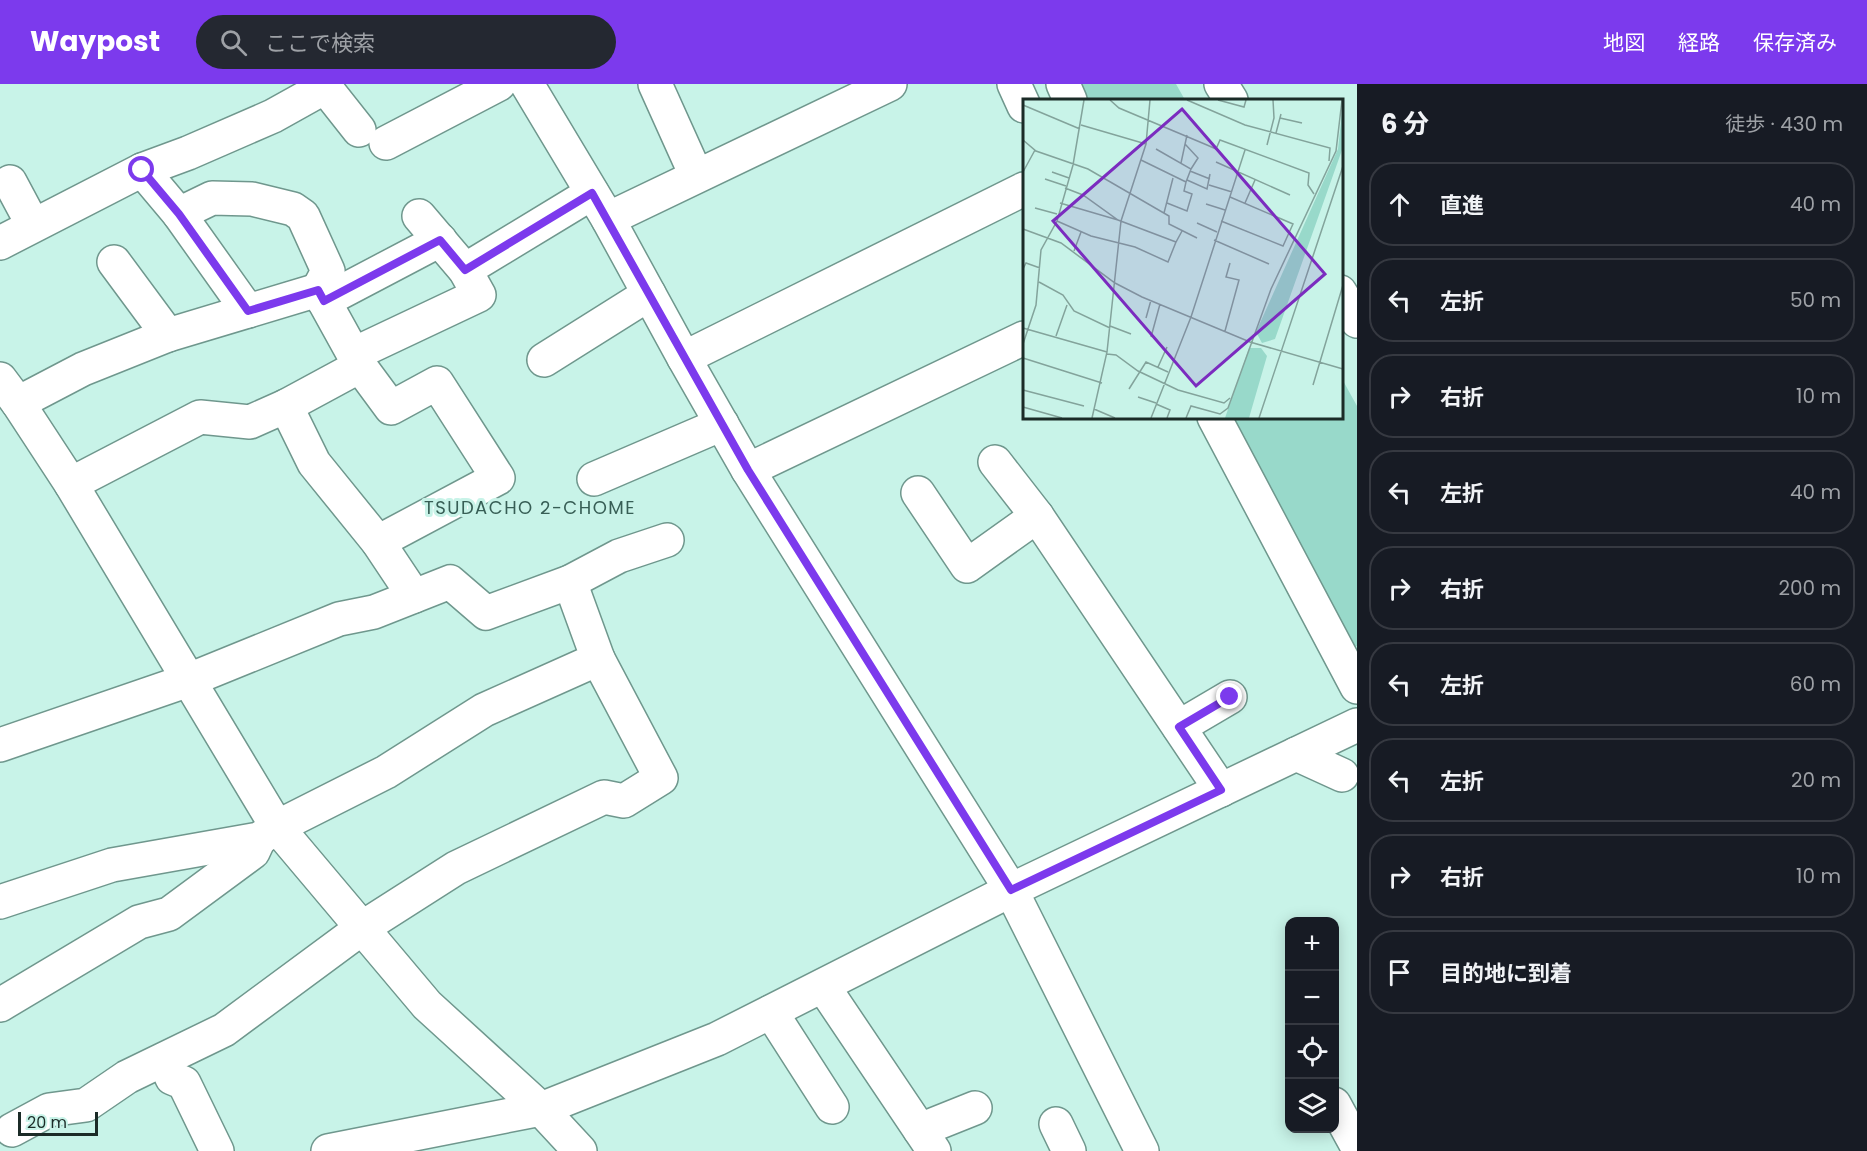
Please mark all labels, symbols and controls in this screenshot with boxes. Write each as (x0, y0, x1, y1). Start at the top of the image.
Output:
search box (196, 15, 616, 69)
text: Waypost (30, 22, 160, 61)
icon: search (217, 26, 250, 59)
text: ここで検索 (265, 28, 375, 59)
text: 地図 (1603, 28, 1645, 57)
text: 経路 (1678, 28, 1720, 57)
text: 保存済み (1753, 28, 1837, 57)
inset map (1023, 99, 1342, 418)
text: 6 分 (1381, 106, 1429, 142)
text: 徒歩 · 430 m (1725, 110, 1843, 138)
route start (128, 156, 154, 182)
icon: ahead (1383, 188, 1416, 221)
text: 直進 (1440, 190, 1484, 221)
text: 40 m (1790, 190, 1841, 218)
icon: left (1383, 284, 1416, 317)
text: 左折 (1440, 286, 1484, 317)
text: 50 m (1790, 286, 1841, 314)
icon: right (1383, 380, 1416, 413)
text: 右折 (1440, 382, 1484, 413)
text: 10 m (1796, 382, 1841, 410)
icon: left (1383, 476, 1416, 509)
text: 左折 (1440, 478, 1484, 509)
text: 40 m (1790, 478, 1841, 506)
district label: TSUDACHO 2-CHOME (424, 495, 636, 520)
icon: right (1383, 572, 1416, 605)
text: 右折 (1440, 574, 1484, 605)
text: 200 m (1778, 574, 1841, 602)
icon: left (1383, 668, 1416, 701)
text: 左折 (1440, 670, 1484, 701)
text: 60 m (1790, 670, 1841, 698)
route end (1216, 683, 1242, 709)
icon: left (1383, 764, 1416, 797)
text: 左折 (1440, 766, 1484, 797)
text: 20 m (1791, 766, 1841, 794)
icon: right (1383, 860, 1416, 893)
text: 右折 (1440, 862, 1484, 893)
text: 10 m (1796, 862, 1841, 890)
map controls (1285, 917, 1339, 1133)
button: + (1285, 917, 1339, 971)
icon: arrive (1383, 956, 1416, 989)
text: 目的地に到着 (1440, 958, 1572, 989)
button: − (1285, 971, 1339, 1025)
button: locate (1285, 1025, 1339, 1079)
button: layers (1285, 1079, 1339, 1133)
scale bar (18, 1109, 98, 1136)
text: 20 m (27, 1111, 67, 1134)

